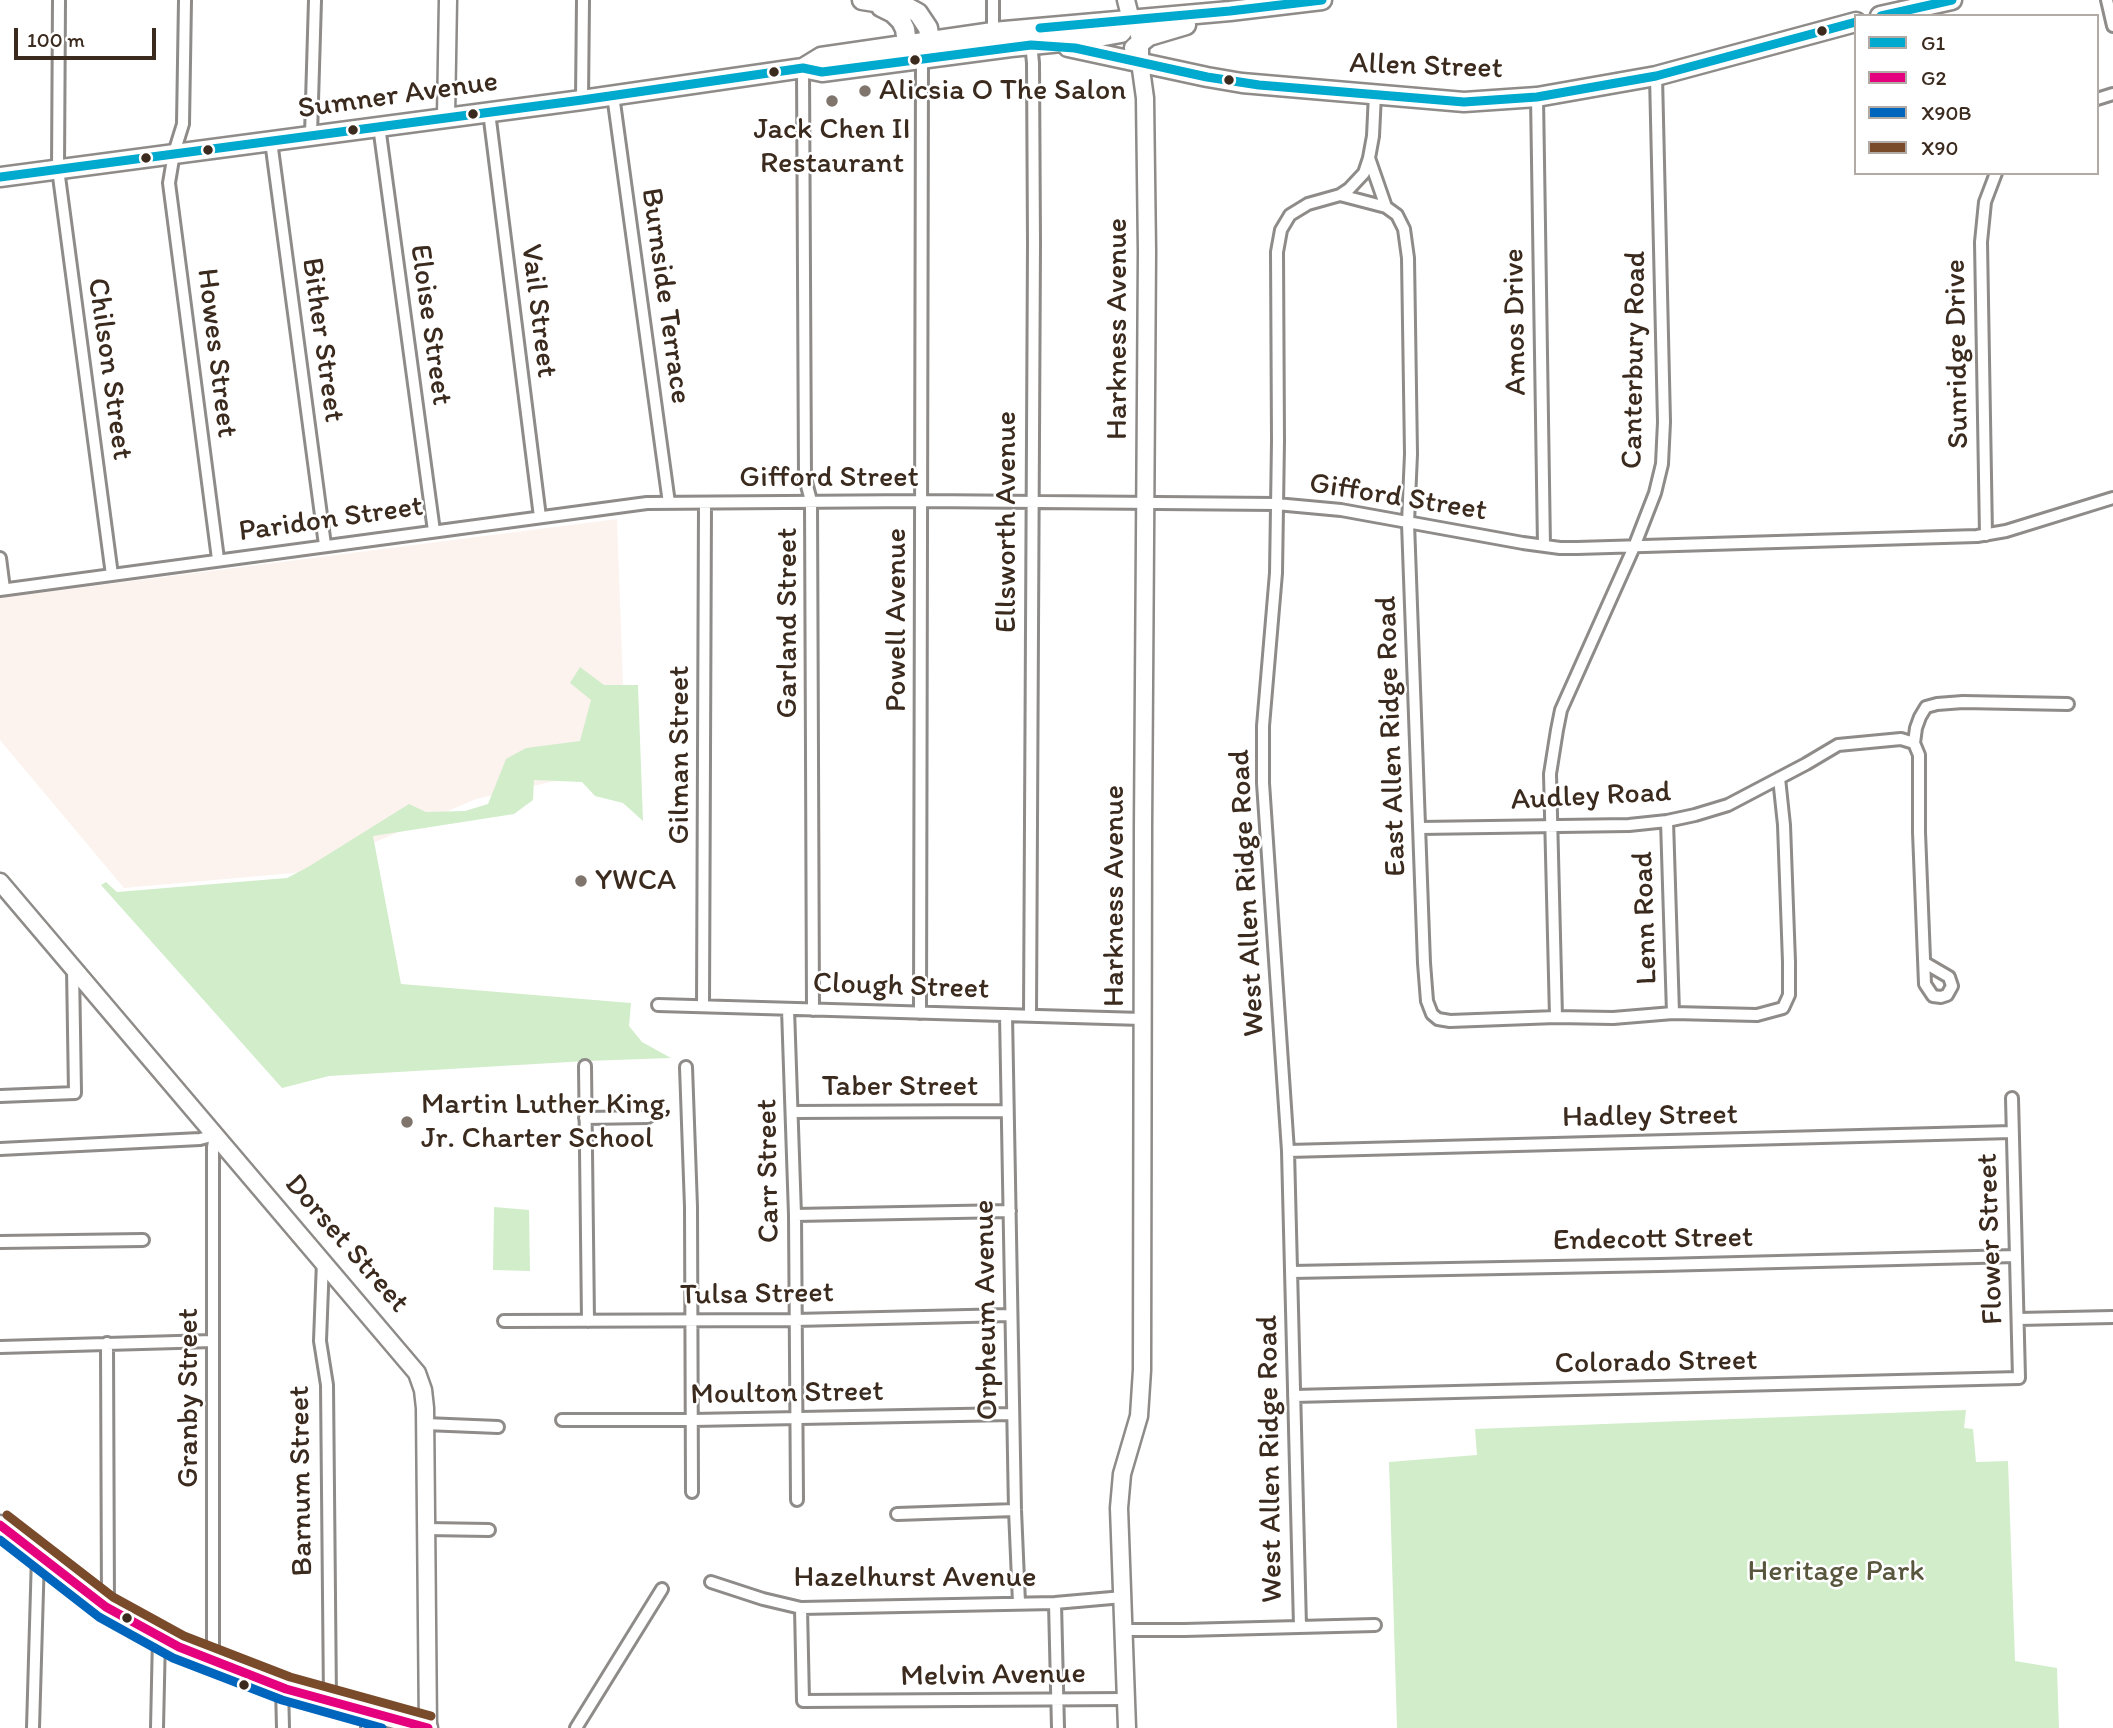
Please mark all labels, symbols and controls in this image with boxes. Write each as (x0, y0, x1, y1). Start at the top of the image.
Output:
scale bar (18, 14, 159, 58)
legend (1854, 14, 2099, 175)
unlabelled marker (1815, 24, 1829, 38)
text: 100 m (27, 27, 85, 52)
text: G1 (1921, 30, 1945, 55)
street label: Allen Street (1349, 46, 1503, 88)
unlabelled marker (908, 53, 922, 67)
street label: Sumner Avenue (296, 64, 500, 128)
unlabelled marker (767, 65, 781, 79)
text: G2 (1921, 65, 1947, 90)
place label: Alicsia O The Salon (879, 73, 1126, 109)
unlabelled marker (1222, 73, 1236, 87)
marker: Alicsia O The Salon (857, 83, 873, 99)
marker: Jack Chen II Restaurant (824, 93, 840, 109)
text: X90B (1921, 100, 1972, 125)
unlabelled marker (466, 107, 480, 121)
place label: Jack Chen II Restaurant (753, 112, 911, 182)
unlabelled marker (346, 123, 360, 137)
text: X90 (1921, 135, 1958, 160)
unlabelled marker (201, 143, 215, 157)
unlabelled marker (139, 151, 153, 165)
street label: Burnside Terrace (632, 186, 698, 406)
street label: Harkness Avenue (1100, 218, 1136, 440)
street label: Eloise Street (401, 242, 459, 408)
street label: Vail Street (512, 242, 564, 380)
street label: Amos Drive (1497, 248, 1535, 396)
street label: Canterbury Road (1615, 251, 1655, 469)
street label: Bither Street (293, 255, 351, 425)
street label: Sunridge Drive (1938, 259, 1978, 449)
street label: Howes Street (188, 266, 244, 440)
street label: Chilson Street (78, 276, 140, 462)
street label: Ellsworth Avenue (989, 411, 1025, 633)
street label: Gifford Street (739, 460, 919, 496)
street label: Gifford Street (1307, 466, 1489, 530)
street label: Paridon Street (237, 489, 425, 551)
street label: Garland Street (770, 527, 806, 719)
street label: Powell Avenue (879, 528, 915, 712)
street label: East Allen Ridge Road (1369, 595, 1415, 877)
street label: Gilman Street (662, 666, 698, 844)
street label: West Allen Ridge Road (1222, 748, 1274, 1038)
street label: Audley Road (1510, 775, 1672, 819)
street label: Harkness Avenue (1097, 785, 1133, 1007)
street label: Lenn Road (1626, 851, 1666, 985)
place label: YWCA (595, 863, 676, 899)
marker: YWCA (573, 873, 589, 889)
street label: Clough Street (812, 966, 990, 1008)
street label: Taber Street (822, 1069, 978, 1105)
place label: Martin Luther King, Jr. Charter School (421, 1087, 672, 1158)
street label: Hadley Street (1562, 1097, 1738, 1137)
street label: Carr Street (750, 1099, 788, 1243)
marker: Martin Luther King, Jr. Charter School (399, 1114, 415, 1130)
street label: Flower Street (1970, 1152, 2012, 1326)
street label: Dorset Street (276, 1167, 416, 1321)
street label: Orpheum Avenue (967, 1199, 1007, 1421)
street label: Endecott Street (1552, 1220, 1754, 1260)
street label: Tulsa Street (680, 1276, 834, 1314)
street label: Granby Street (171, 1308, 207, 1488)
street label: West Allen Ridge Road (1250, 1315, 1292, 1603)
street label: Colorado Street (1554, 1343, 1758, 1383)
street label: Moulton Street (690, 1374, 884, 1414)
street label: Barnum Street (282, 1385, 322, 1577)
park label: Heritage Park (1748, 1554, 1924, 1590)
street label: Hazelhurst Avenue (794, 1560, 1036, 1596)
unlabelled marker (120, 1611, 134, 1625)
street label: Melvin Avenue (900, 1656, 1086, 1696)
unlabelled marker (237, 1678, 251, 1692)

